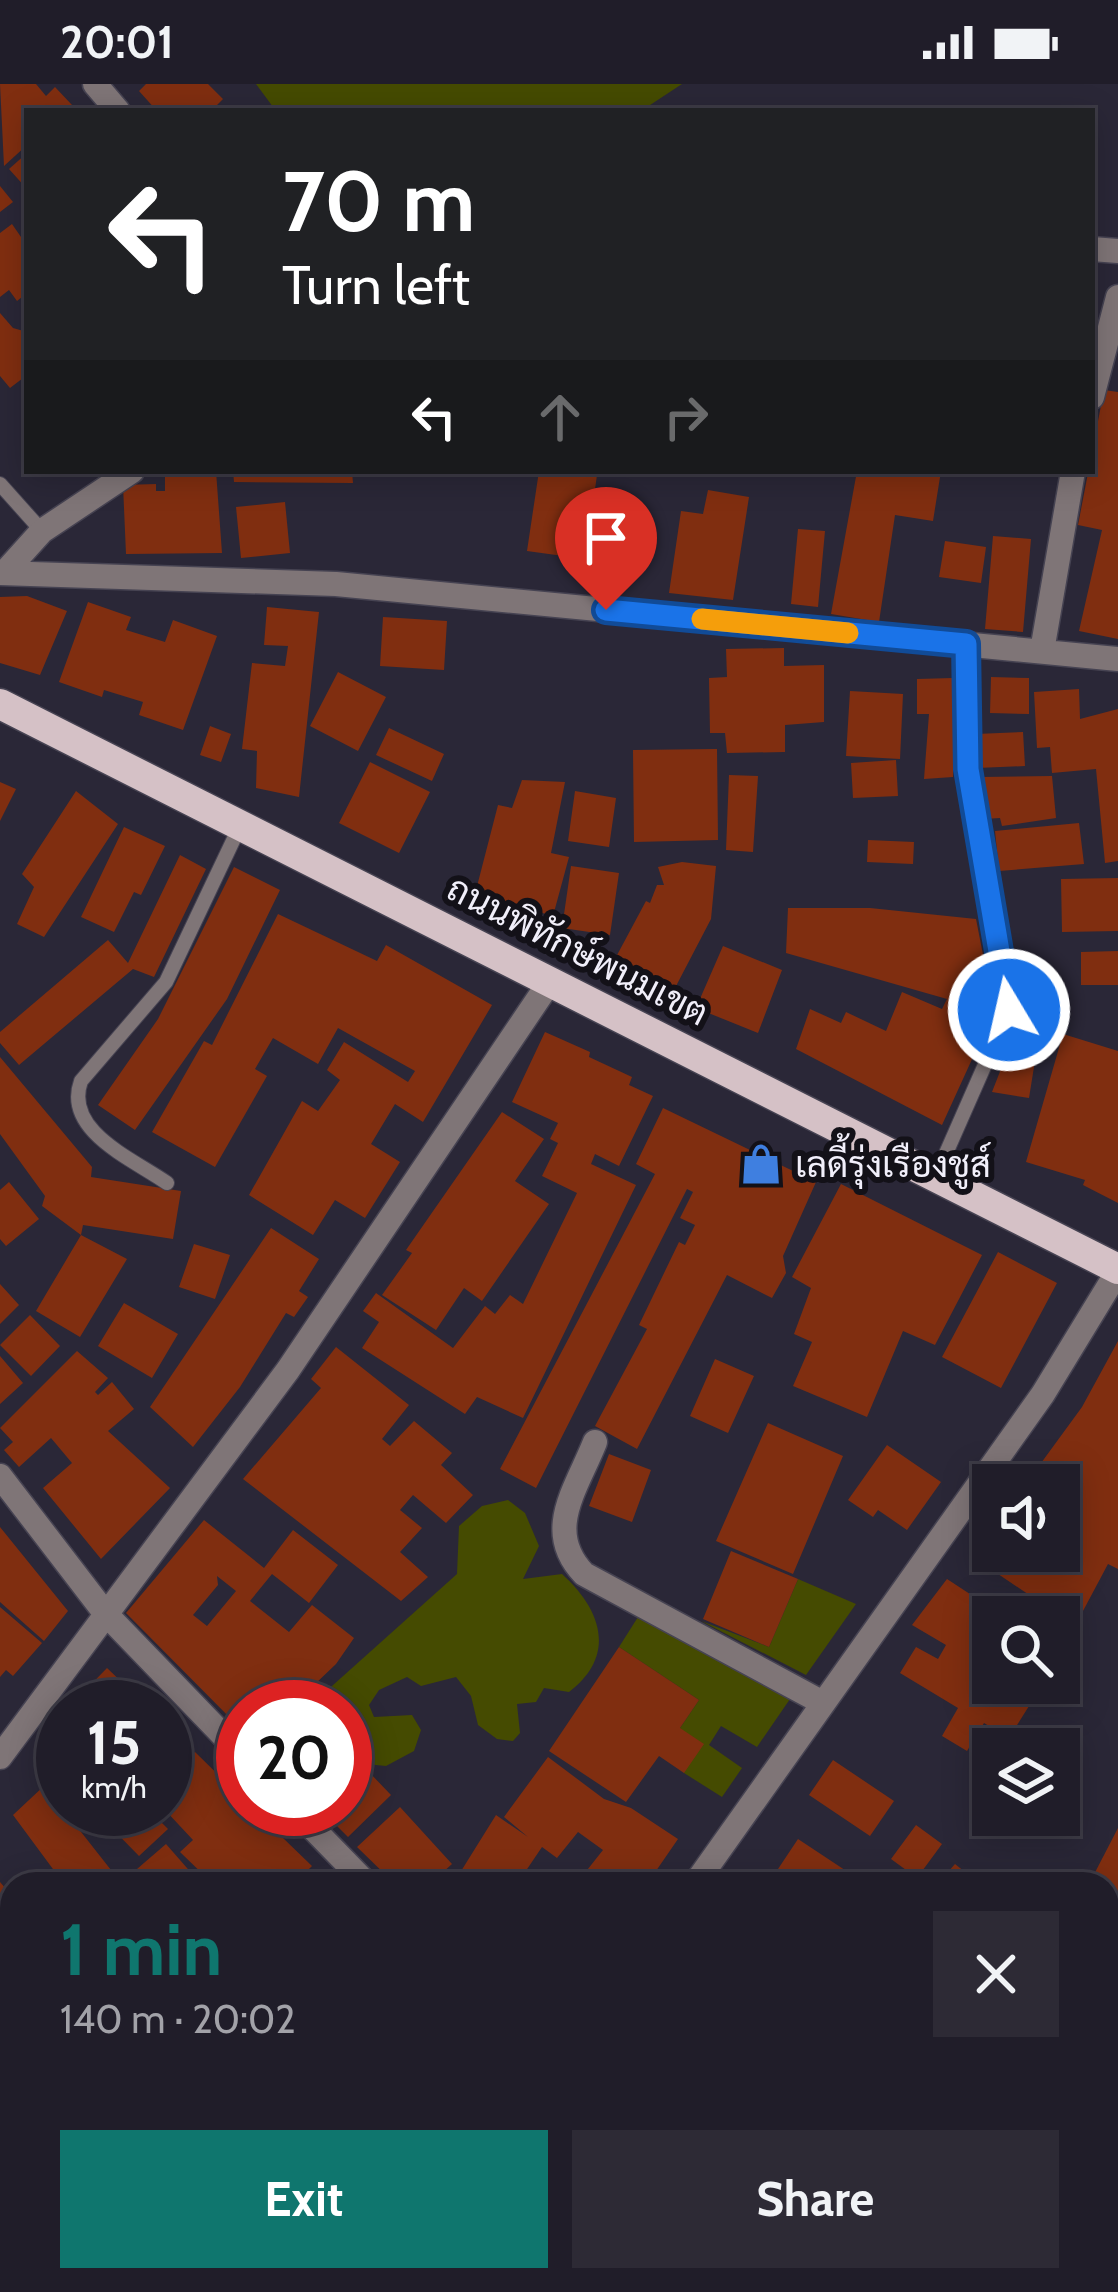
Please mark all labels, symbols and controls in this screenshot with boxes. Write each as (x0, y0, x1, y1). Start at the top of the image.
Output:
text: 20:01 (60, 15, 174, 69)
text: 70 m (282, 150, 475, 252)
icon: left (84, 156, 240, 312)
text: Turn left (282, 252, 470, 318)
icon: left (401, 384, 467, 450)
icon: ahead (527, 384, 593, 450)
icon: right (653, 384, 719, 450)
pin (555, 487, 657, 610)
icon: arrive (573, 505, 639, 571)
street label: ถนนพิทักษ์พนมเขต (440, 865, 716, 1035)
position arrow (946, 947, 1072, 1073)
place label: เลดี้รุ่งเรืองชูส์ (795, 1132, 991, 1189)
shop icon: เลดี้รุ่งเรืองชูส์ (738, 1141, 784, 1187)
map controls (972, 1464, 1080, 1836)
button: sound (972, 1464, 1080, 1572)
button: search (972, 1596, 1080, 1704)
speed limit sign: 20 (216, 1680, 372, 1836)
text: 15 (87, 1706, 141, 1779)
button: layers (972, 1728, 1080, 1836)
text: km/h (81, 1769, 147, 1806)
text: 1 min (60, 1906, 222, 1993)
button: close (933, 1911, 1059, 2037)
text: 140 m · 20:02 (60, 1995, 296, 2043)
button: Exit (60, 2130, 548, 2268)
button: Share (572, 2130, 1059, 2268)

